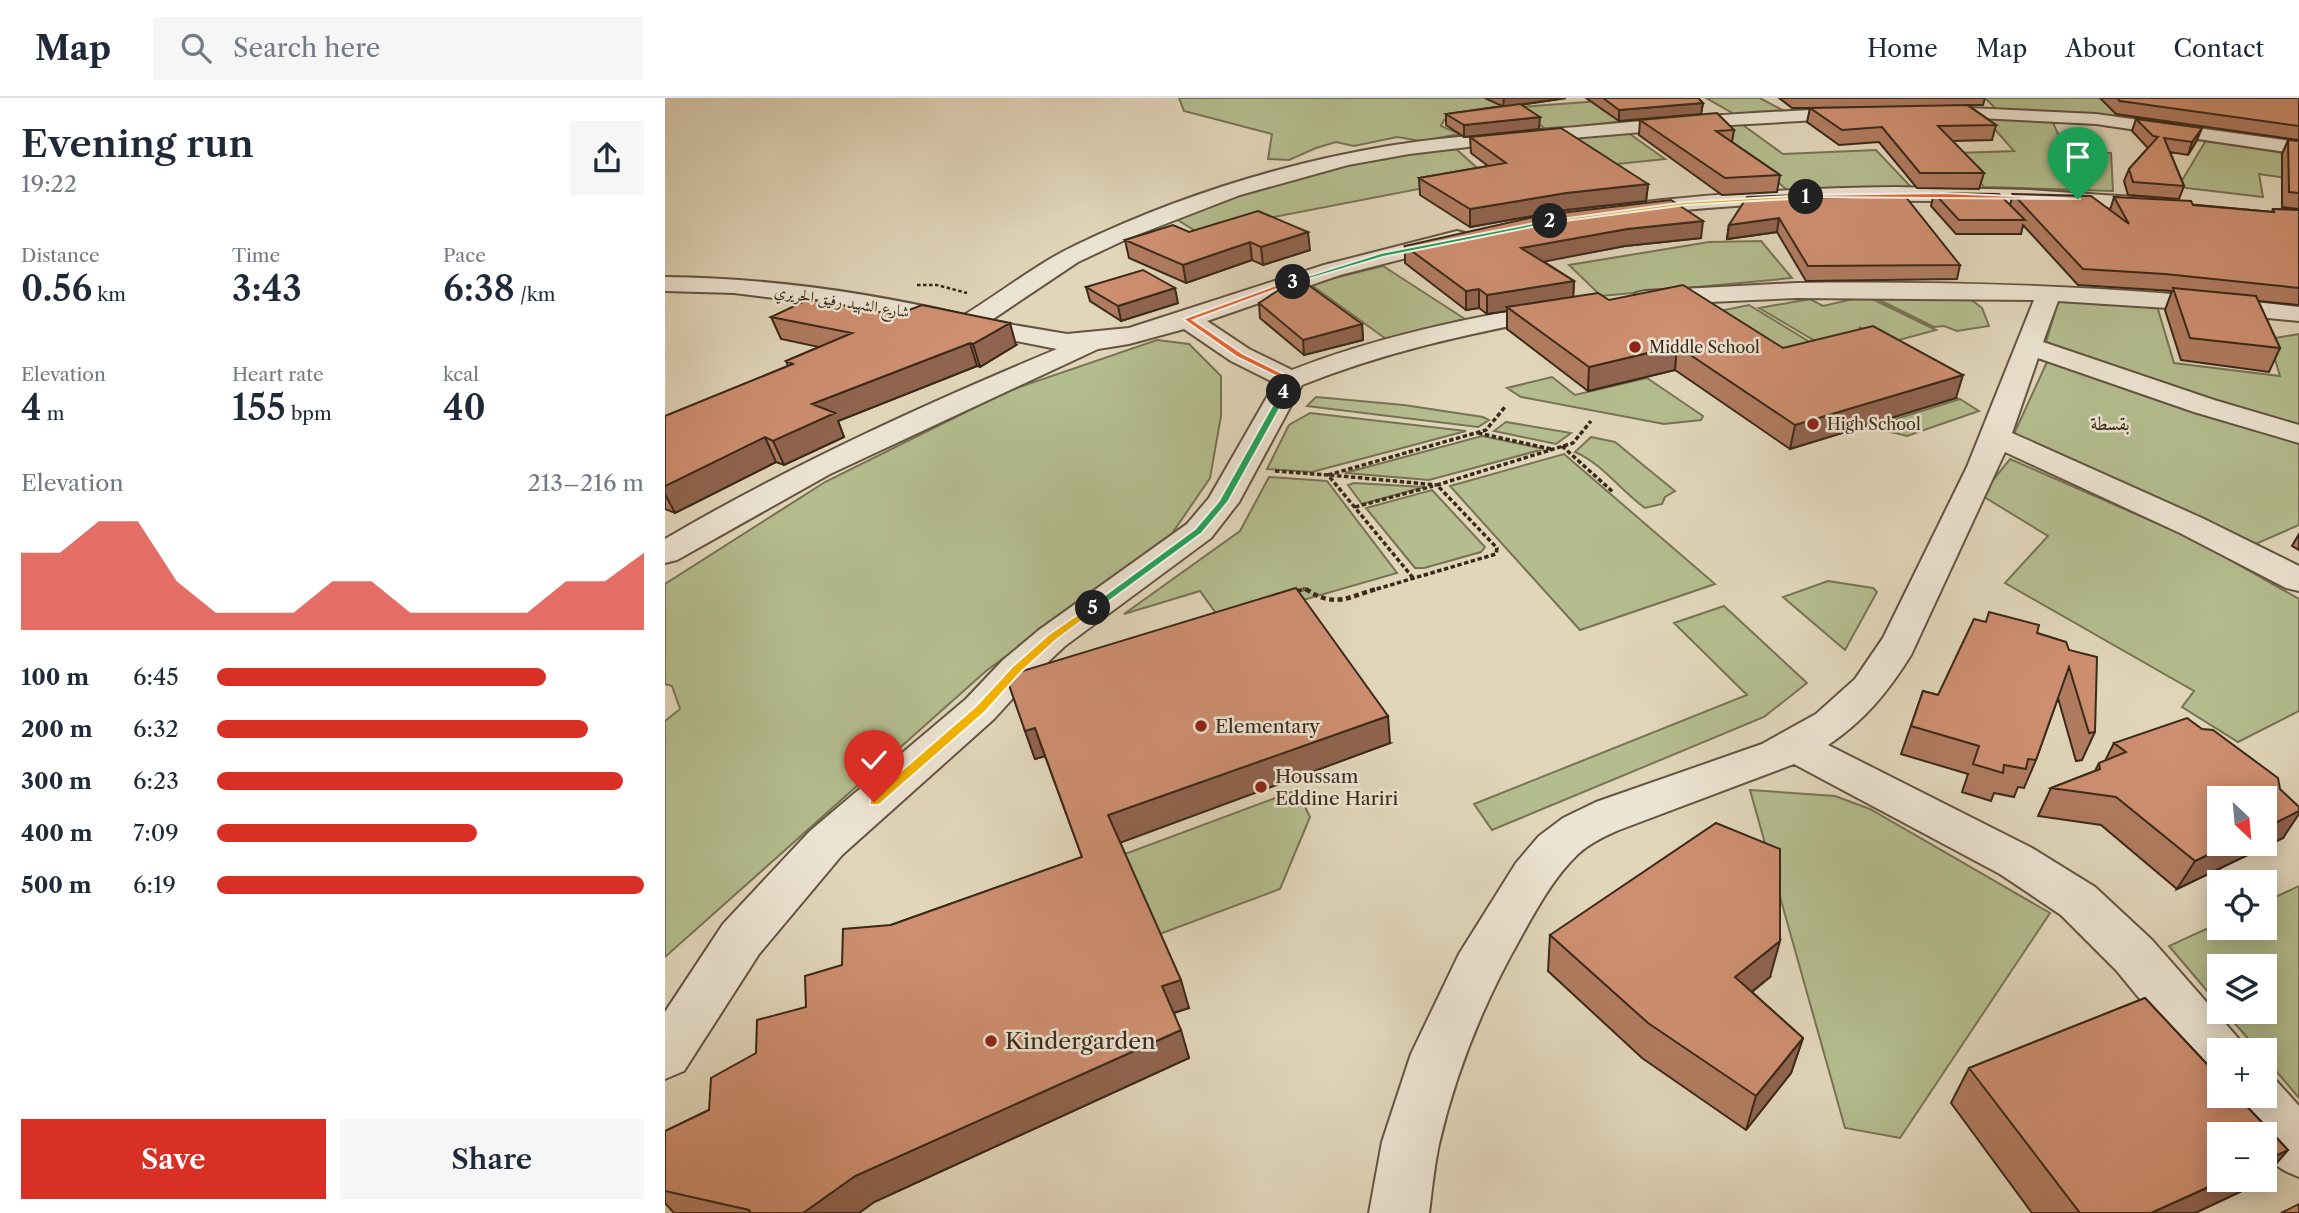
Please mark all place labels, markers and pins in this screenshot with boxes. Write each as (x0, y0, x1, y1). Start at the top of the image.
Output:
pin (2048, 127, 2108, 199)
pin: 1 (1789, 180, 1823, 214)
pin: 2 (1533, 204, 1568, 238)
pin: 3 (1275, 264, 1311, 300)
place label: Middle School (1649, 337, 1760, 357)
marker: Middle School (1627, 339, 1643, 355)
pin: 4 (1267, 374, 1301, 410)
place label: High School (1827, 414, 1921, 434)
marker: High School (1805, 416, 1821, 432)
pin: 5 (1075, 590, 1111, 626)
place label: Elementary (1215, 715, 1320, 738)
marker: Elementary (1193, 718, 1209, 734)
pin (844, 730, 904, 802)
place label: Houssam Eddine Hariri (1275, 765, 1399, 810)
marker: Houssam Eddine Hariri (1253, 779, 1269, 795)
place label: Kindergarden (1005, 1027, 1156, 1055)
marker: Kindergarden (983, 1033, 999, 1049)

